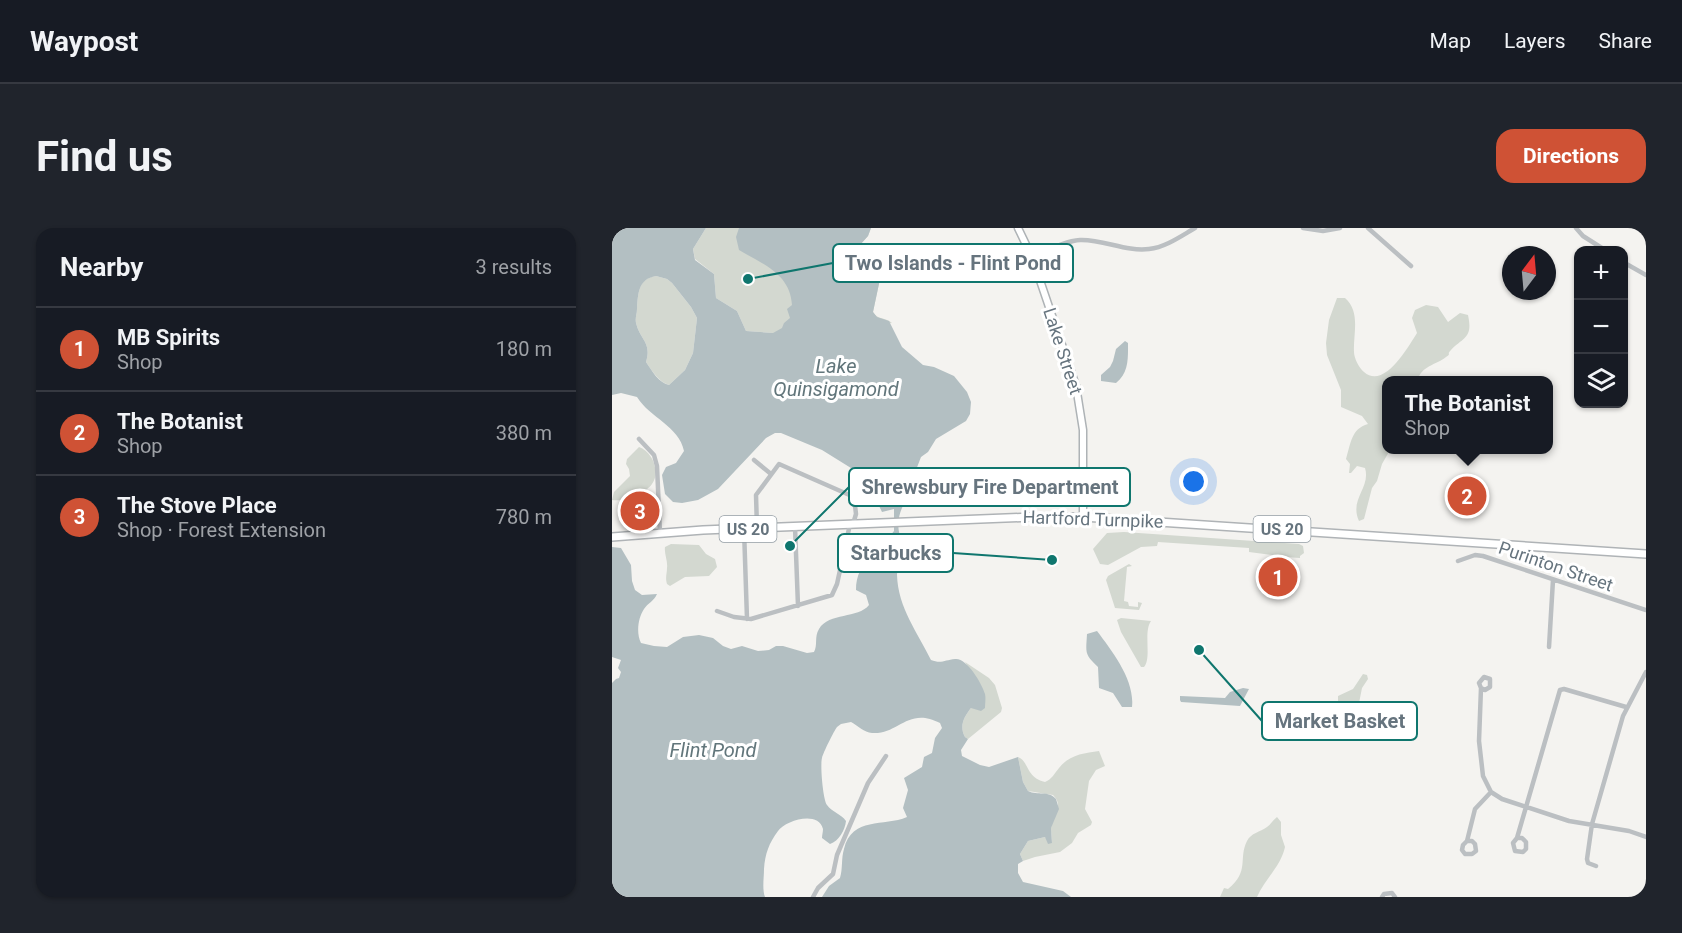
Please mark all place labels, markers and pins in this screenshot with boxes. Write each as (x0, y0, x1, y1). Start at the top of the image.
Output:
callout: Two Islands - Flint Pond (833, 244, 1073, 282)
callout: Shrewsbury Fire Department (849, 468, 1130, 506)
pin: 2 (1448, 474, 1486, 518)
pin: 3 (621, 488, 660, 534)
callout: Starbucks (838, 534, 953, 572)
pin: 1 (1258, 554, 1298, 600)
callout: Market Basket (1262, 702, 1417, 740)

